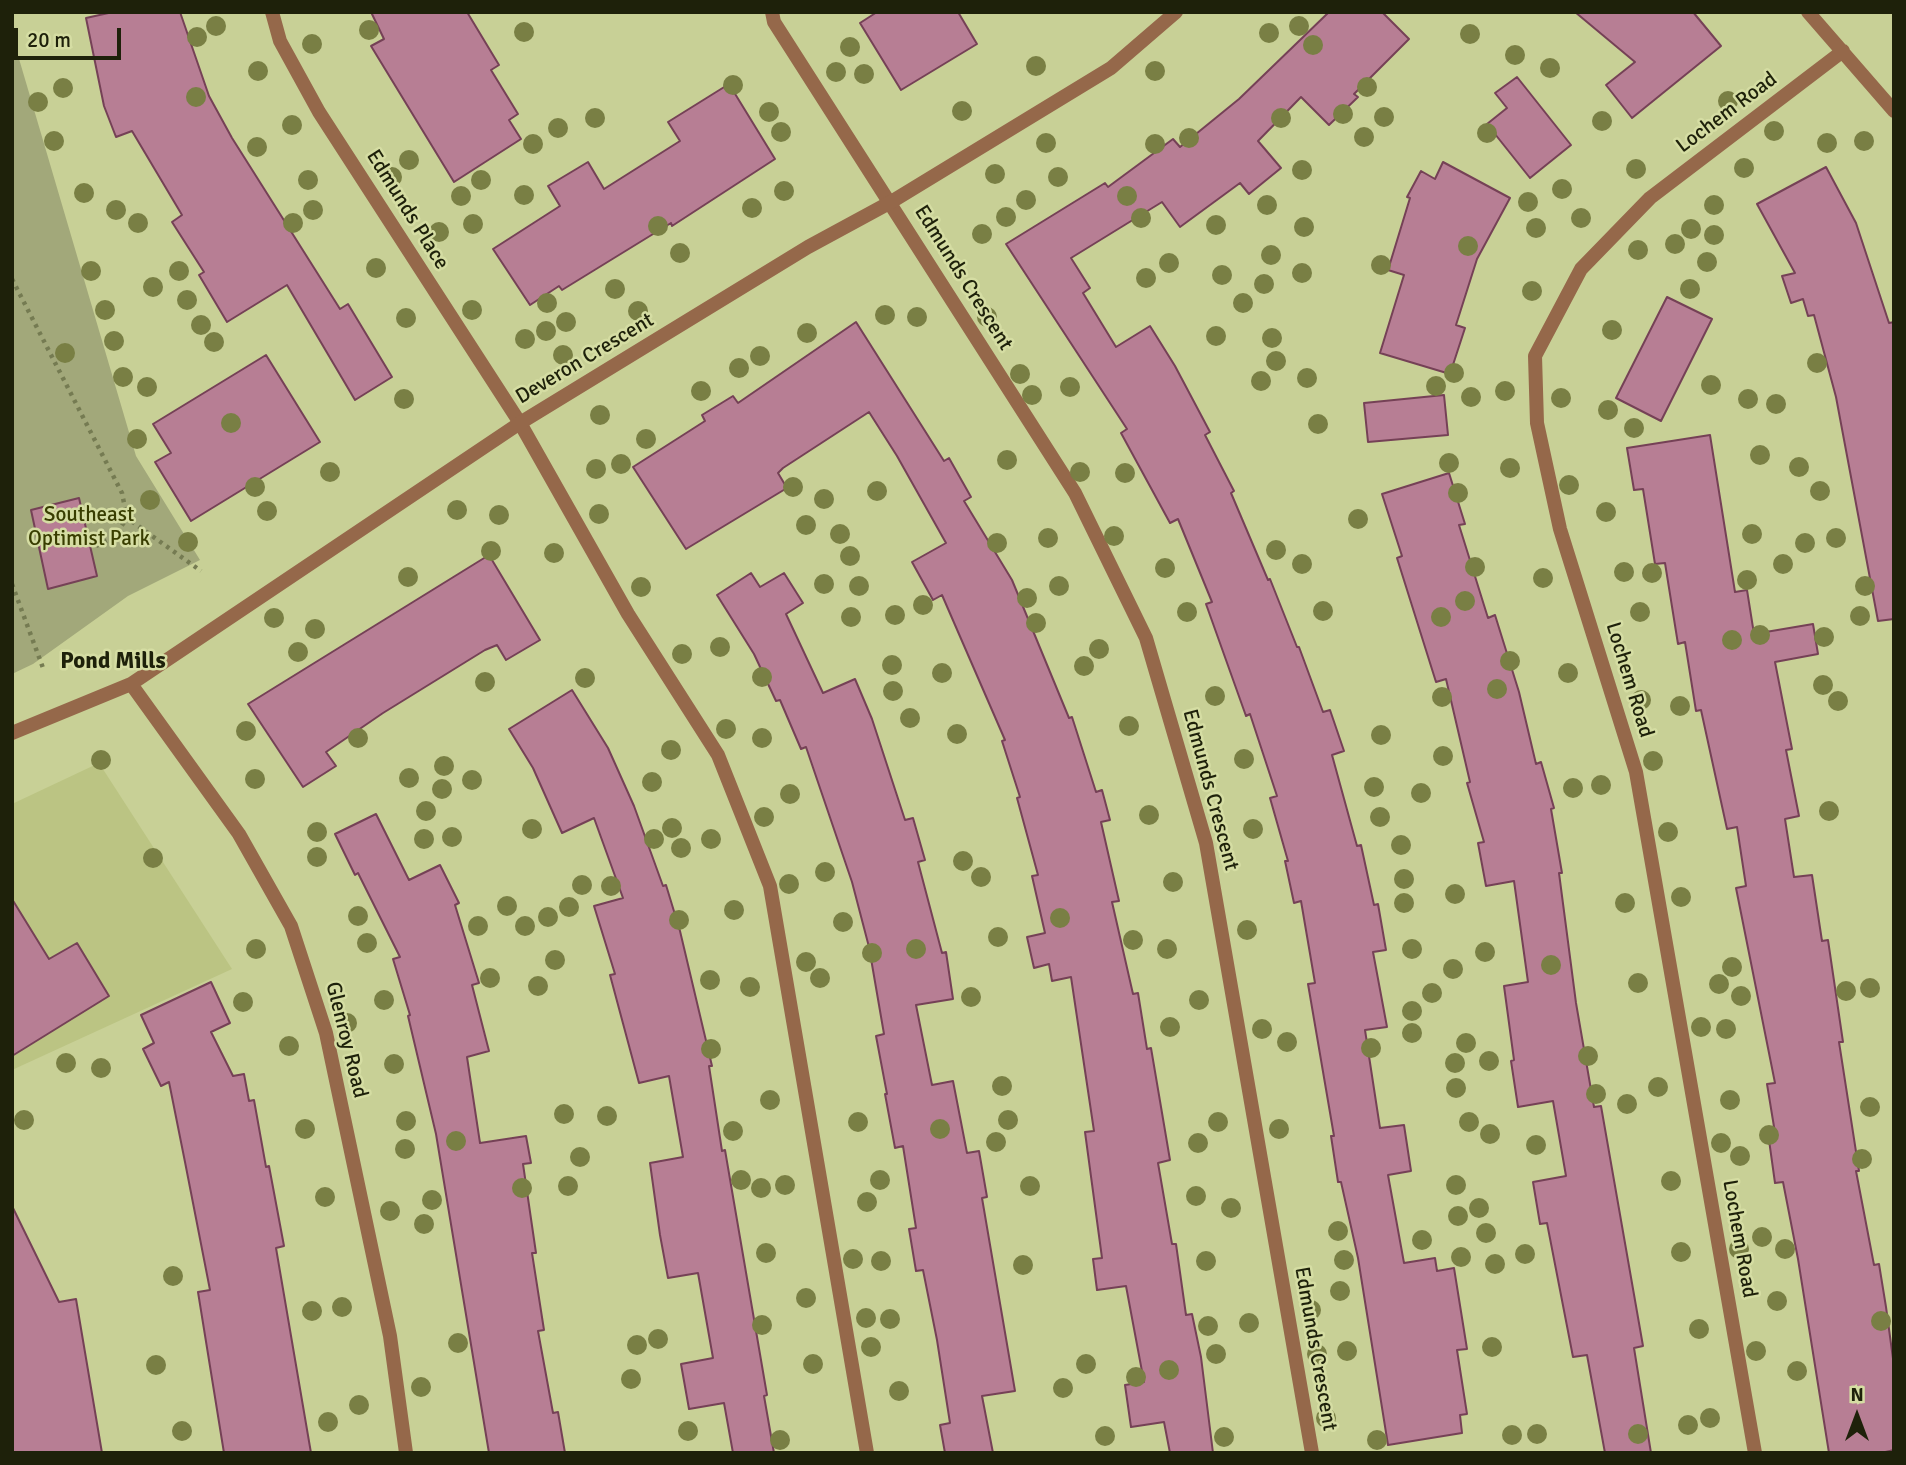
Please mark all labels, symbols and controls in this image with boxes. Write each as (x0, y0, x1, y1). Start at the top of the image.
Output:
scale bar (18, 14, 124, 58)
text: 20 m (27, 27, 71, 53)
street label: Lochem Road (1672, 67, 1782, 159)
street label: Edmunds Place (360, 146, 454, 274)
street label: Edmunds Crescent (908, 201, 1018, 355)
street label: Deveron Crescent (511, 308, 659, 410)
park label: Southeast Optimist Park (28, 502, 150, 552)
street label: Lochem Road (1599, 619, 1659, 741)
district label: Pond Mills (60, 648, 166, 676)
street label: Edmunds Crescent (1176, 706, 1244, 874)
street label: Glenroy Road (319, 979, 373, 1101)
street label: Lochem Road (1716, 1178, 1762, 1300)
street label: Edmunds Crescent (1288, 1265, 1342, 1433)
north arrow (1822, 1381, 1892, 1451)
text: N (1850, 1383, 1864, 1407)

